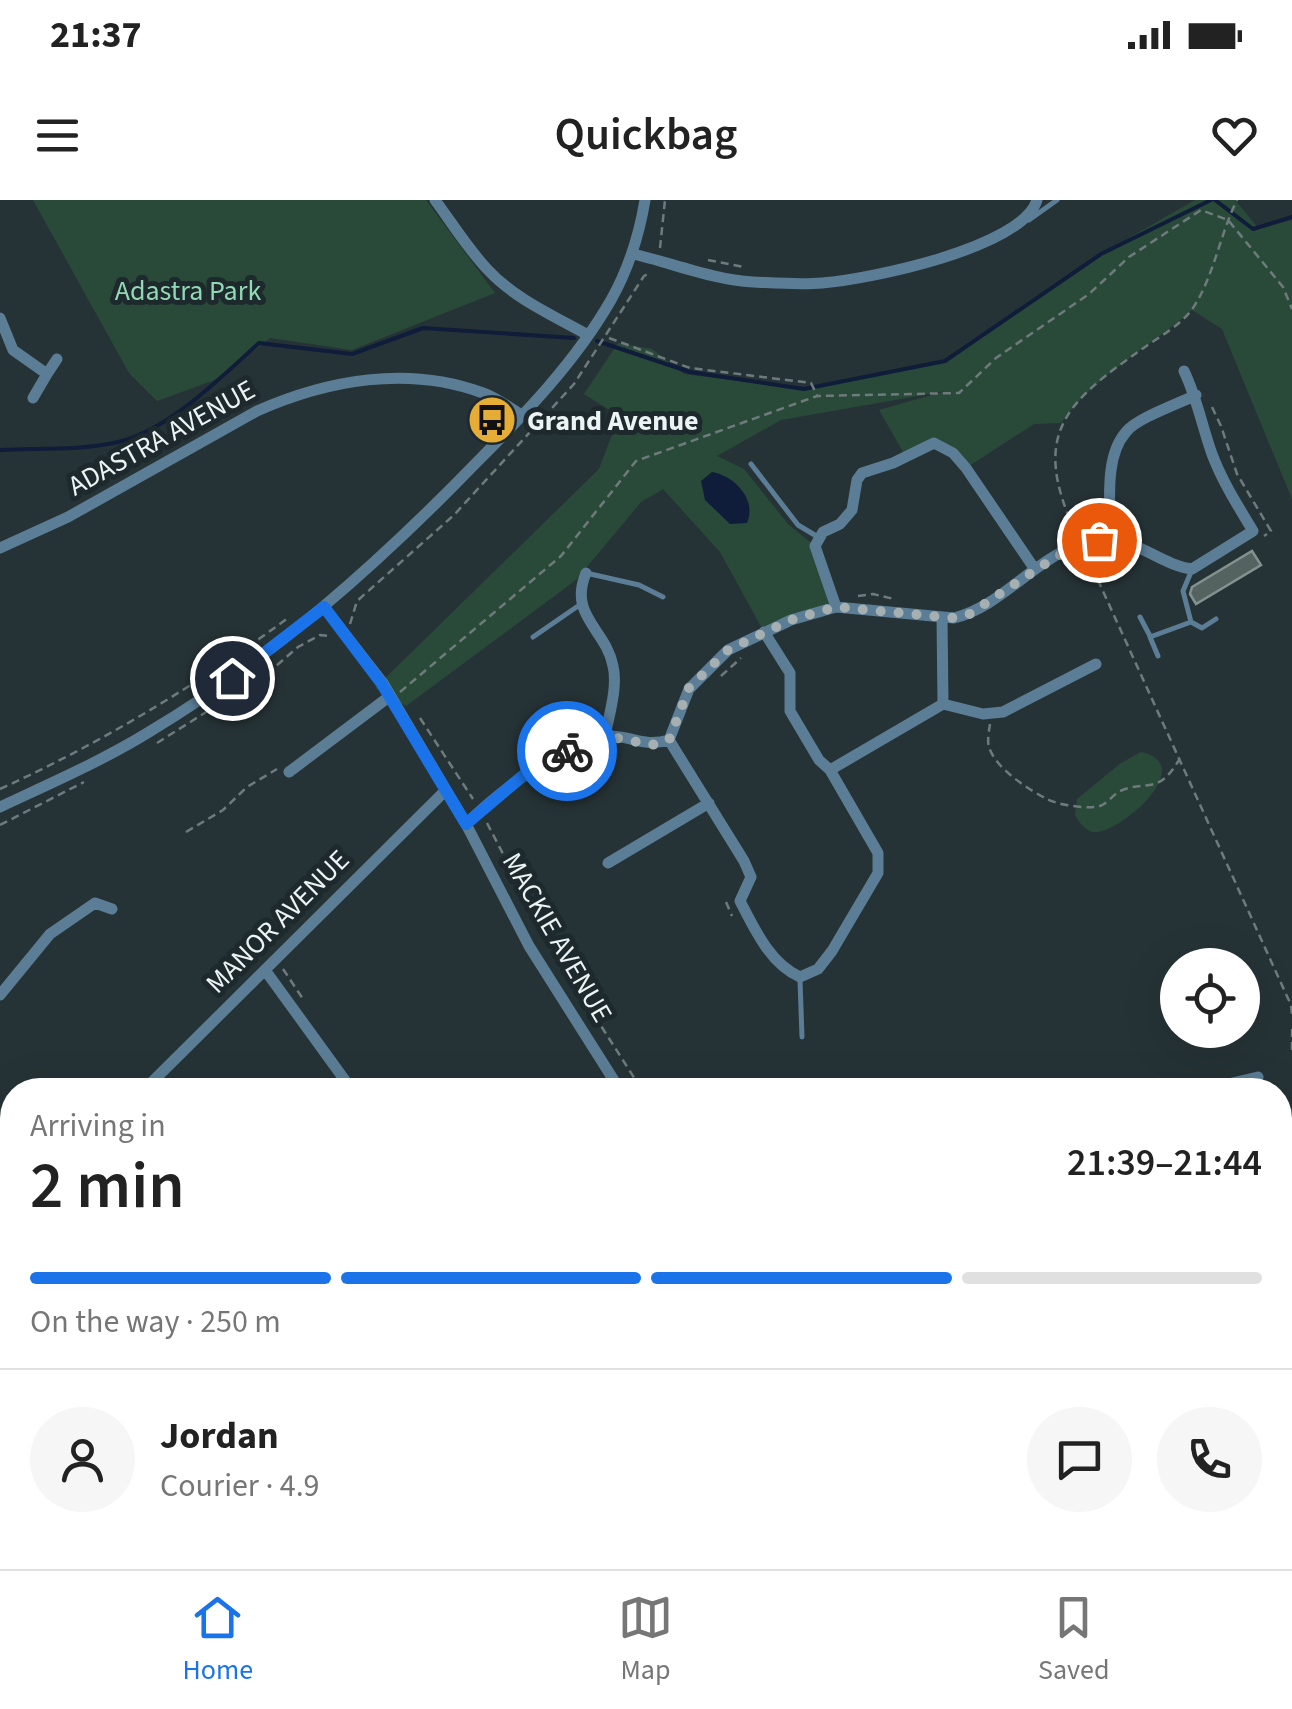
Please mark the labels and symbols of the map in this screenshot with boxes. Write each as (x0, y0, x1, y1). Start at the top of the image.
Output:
park label: Adastra Park (115, 271, 261, 311)
street label: ADASTRA AVENUE (61, 370, 262, 506)
bus stop icon: Grand Avenue (466, 394, 518, 446)
place label: Grand Avenue (527, 401, 699, 441)
pin (1057, 498, 1142, 583)
pin (190, 636, 275, 721)
courier (517, 701, 617, 801)
street label: MANOR AVENUE (197, 841, 359, 1003)
street label: MACKIE AVENUE (492, 845, 622, 1030)

